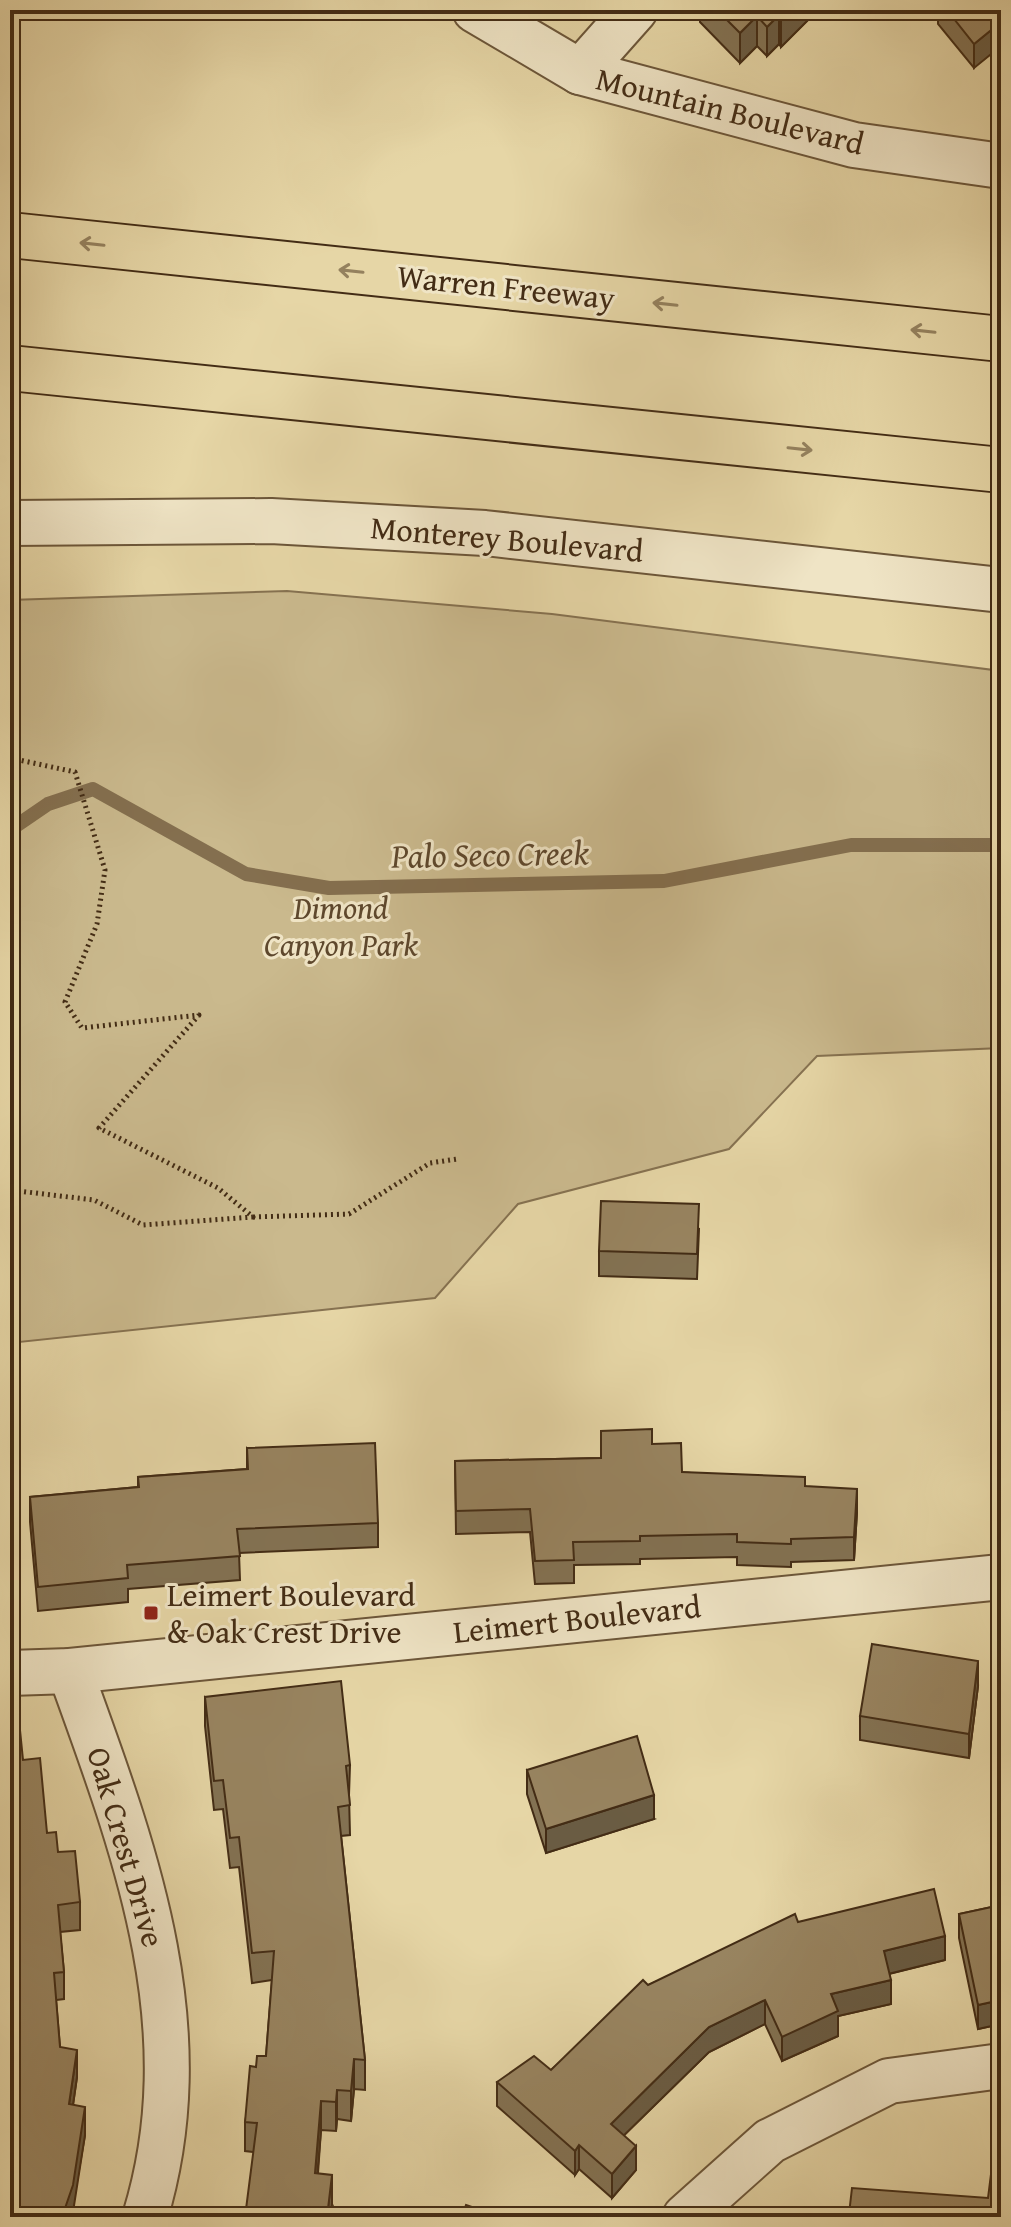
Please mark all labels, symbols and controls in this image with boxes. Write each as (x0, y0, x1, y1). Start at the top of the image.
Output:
street label: Mountain Boulevard (591, 55, 869, 167)
one-way arrow (79, 237, 106, 252)
street label: Warren Freeway (395, 252, 617, 321)
one-way arrow (338, 264, 364, 279)
one-way arrow (652, 297, 679, 312)
one-way arrow (911, 324, 937, 339)
one-way arrow (786, 442, 812, 457)
street label: Monterey Boulevard (369, 503, 645, 574)
water label: Palo Seco Creek (390, 827, 590, 880)
park label: Dimond Canyon Park (264, 884, 418, 968)
place label: Leimert Boulevard & Oak Crest Drive (167, 1571, 415, 1655)
street label: Leimert Boulevard (451, 1582, 703, 1655)
marker: Leimert Boulevard & Oak Crest Drive (142, 1604, 160, 1622)
street label: Oak Crest Drive (76, 1741, 177, 1952)

